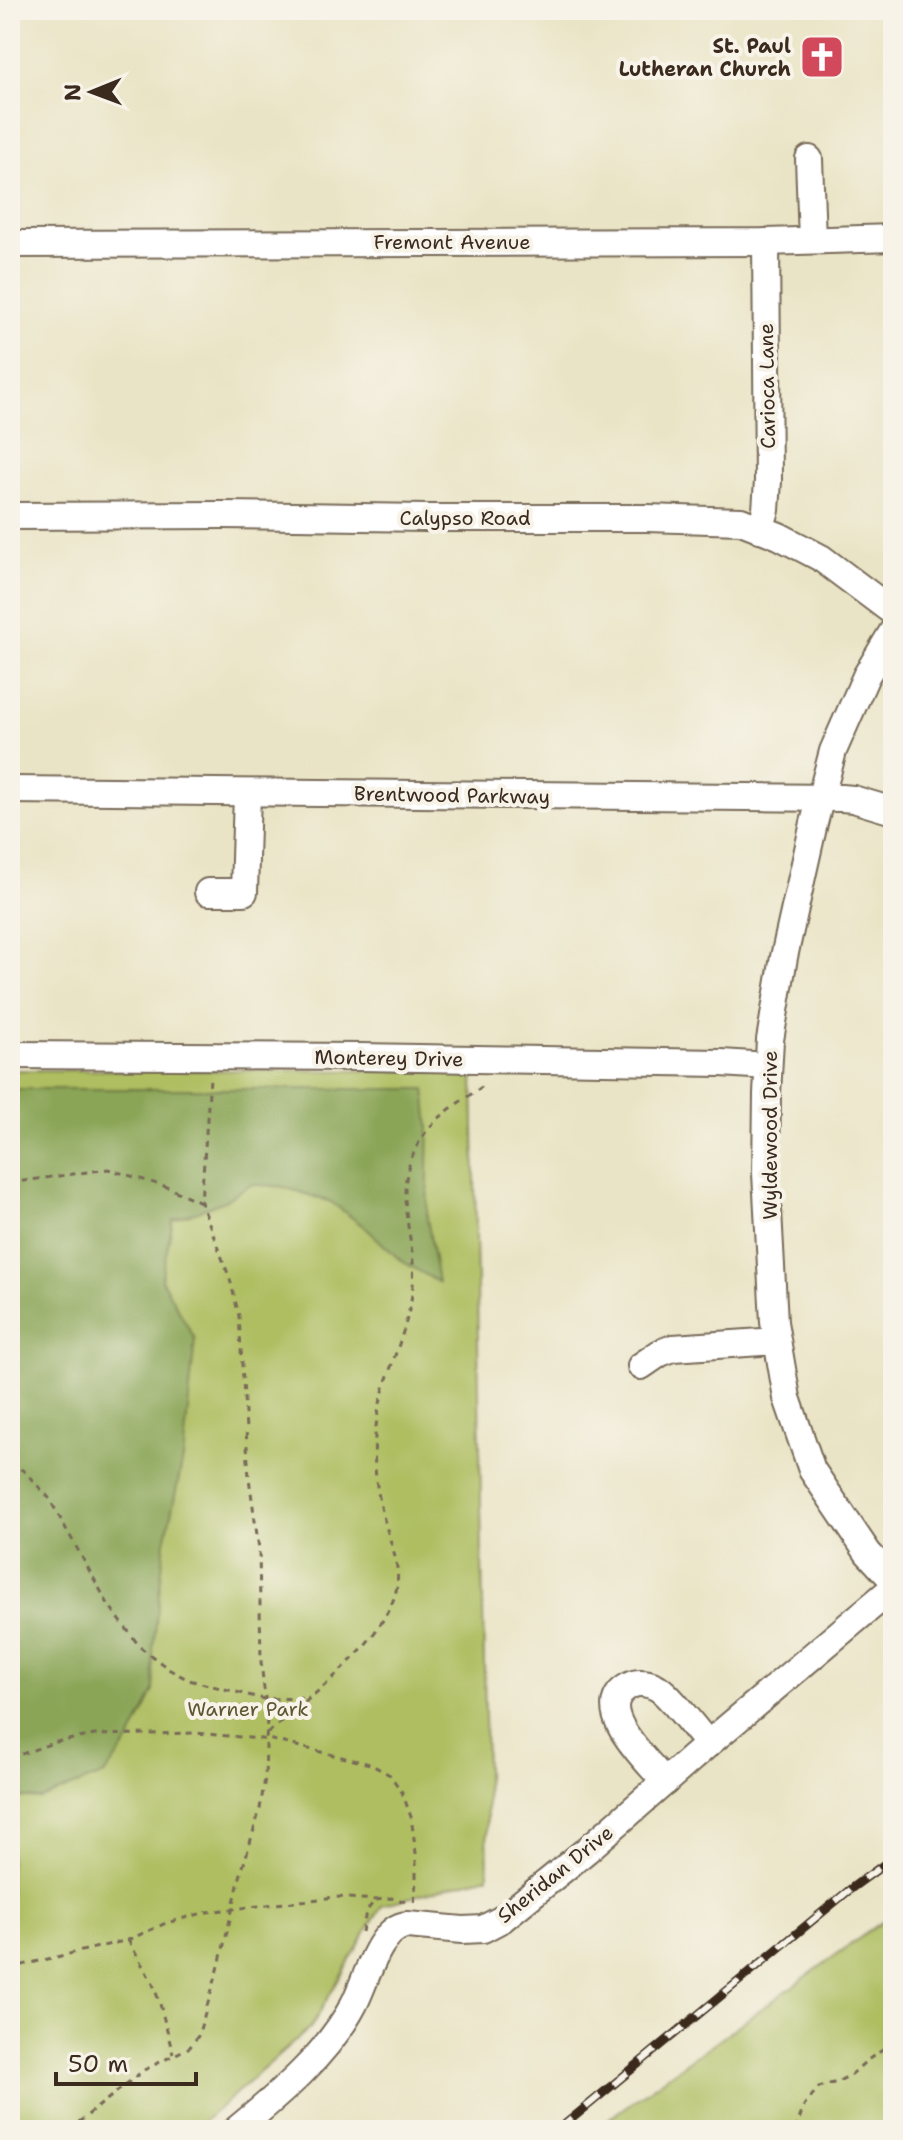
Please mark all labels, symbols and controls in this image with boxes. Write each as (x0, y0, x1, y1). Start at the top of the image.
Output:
place label: St. Paul Lutheran Church (619, 33, 791, 82)
church icon: St. Paul Lutheran Church (798, 33, 846, 81)
north arrow (52, 52, 132, 132)
text: N (58, 83, 87, 101)
street label: Fremont Avenue (373, 229, 531, 255)
street label: Carioca Lane (753, 323, 781, 449)
street label: Calypso Road (399, 505, 531, 531)
street label: Brentwood Parkway (354, 780, 550, 810)
street label: Monterey Drive (314, 1044, 464, 1072)
street label: Wyldewood Drive (757, 1050, 783, 1220)
park label: Warner Park (187, 1696, 309, 1722)
street label: Sheridan Drive (492, 1819, 618, 1929)
scale bar (56, 2036, 196, 2086)
text: 50 m (68, 2048, 128, 2080)

